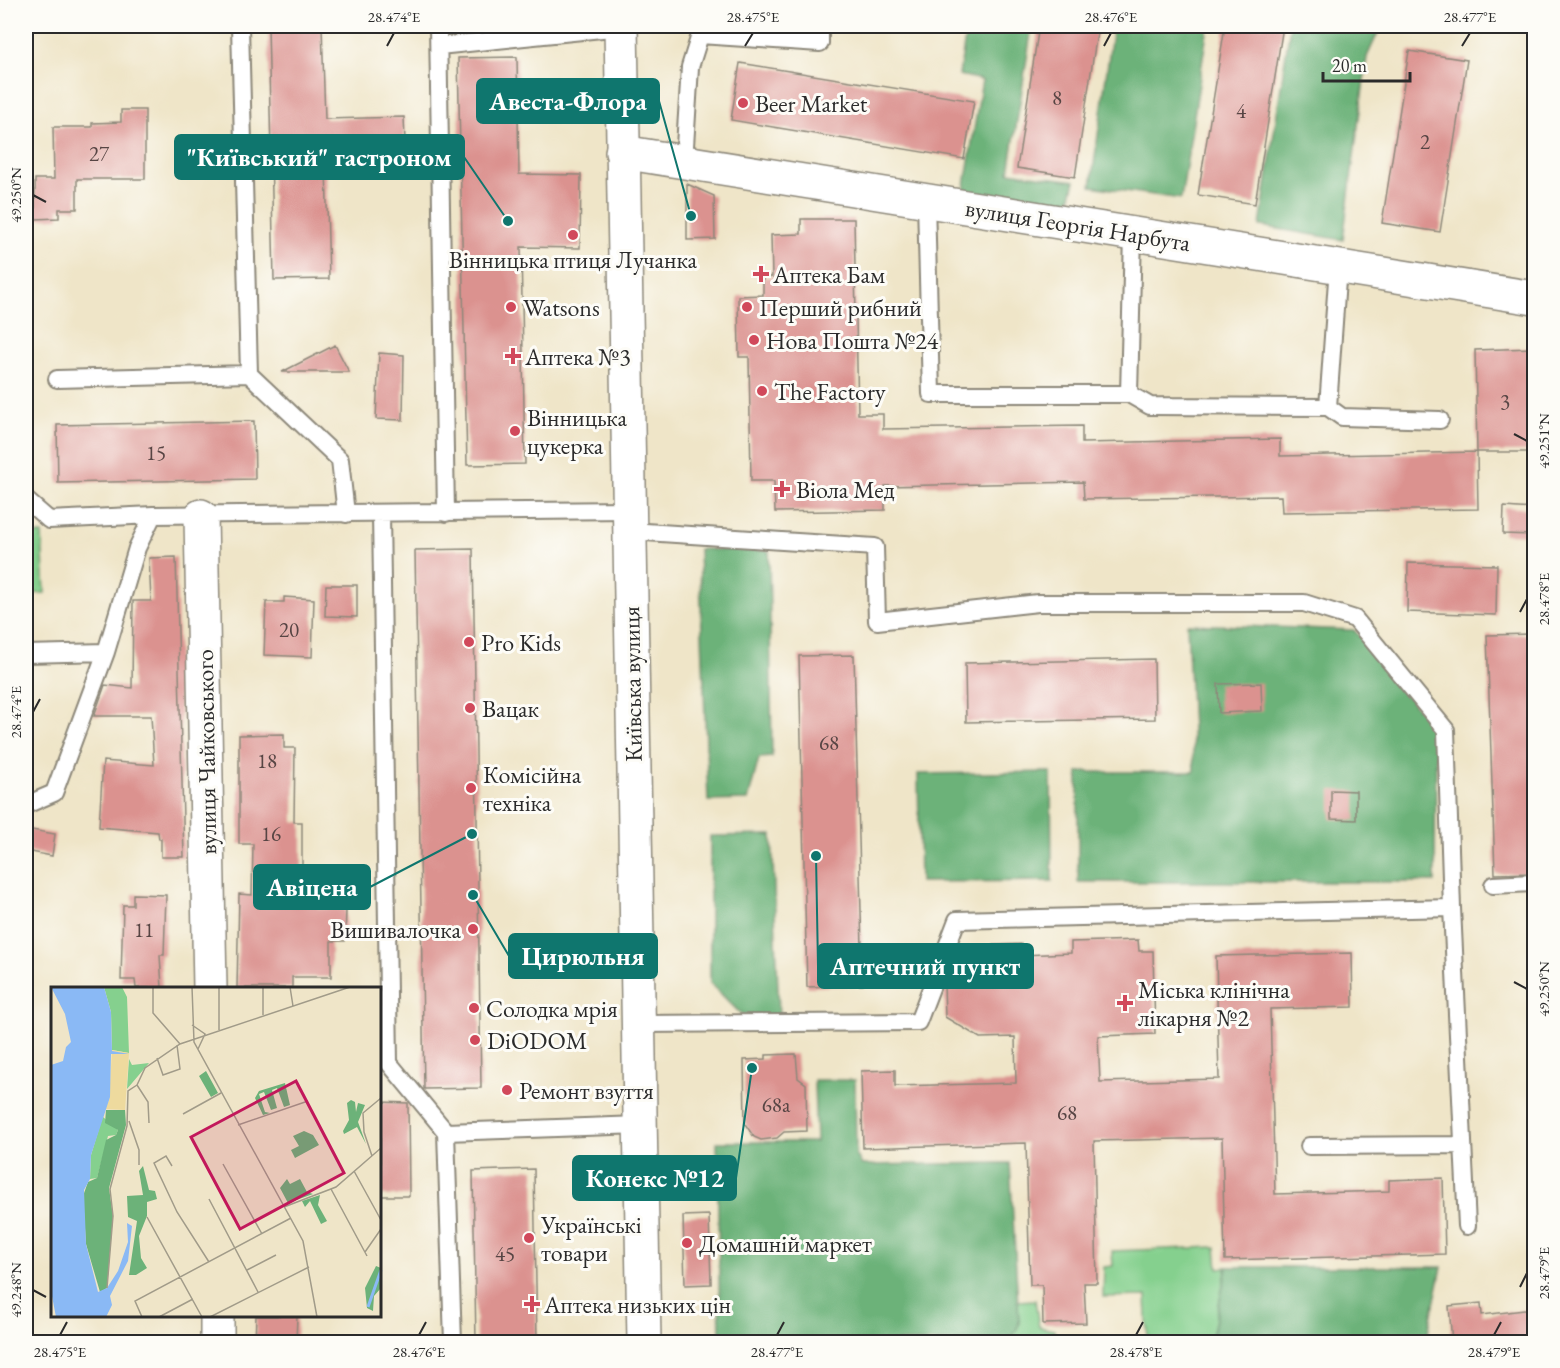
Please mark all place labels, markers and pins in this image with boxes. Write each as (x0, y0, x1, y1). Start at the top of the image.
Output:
callout: Авеста-Флора (477, 79, 659, 123)
place label: Beer Market (755, 88, 868, 119)
marker: Beer Market (736, 96, 750, 110)
callout: "Київський" гастроном (175, 135, 464, 179)
marker: Вінницька птиця Лучанка (566, 228, 580, 242)
place label: Вінницька птиця Лучанка (449, 244, 698, 275)
place label: Аптека Бам (772, 259, 885, 290)
marker: Аптека Бам (754, 267, 768, 281)
place label: Watsons (523, 292, 600, 323)
place label: Перший рибний (759, 292, 922, 323)
marker: Watsons (504, 300, 518, 314)
marker: Перший рибний (740, 300, 754, 314)
place label: Нова Пошта №24 (766, 325, 939, 356)
marker: Нова Пошта №24 (747, 333, 761, 347)
place label: Аптека №3 (524, 341, 631, 372)
marker: Аптека №3 (506, 349, 520, 363)
place label: The Factory (774, 376, 886, 407)
marker: The Factory (755, 384, 769, 398)
place label: Вінницька цукерка (527, 402, 627, 461)
marker: Вінницька цукерка (508, 424, 522, 438)
place label: Віола Мед (796, 474, 895, 505)
marker: Віола Мед (773, 480, 791, 498)
place label: Pro Kids (481, 627, 561, 658)
marker: Pro Kids (462, 635, 476, 649)
place label: Вацак (482, 693, 540, 724)
marker: Вацак (463, 701, 477, 715)
place label: Комісійна техніка (483, 759, 582, 818)
marker: Комісійна техніка (464, 781, 478, 795)
callout: Авіцена (254, 865, 370, 909)
place label: Вишивалочка (330, 914, 461, 945)
marker: Вишивалочка (466, 922, 480, 936)
callout: Цирюльня (509, 934, 657, 978)
callout: Аптечний пункт (818, 944, 1033, 988)
place label: Міська клінічна лікарня №2 (1138, 974, 1290, 1033)
place label: Солодка мрія (486, 993, 618, 1024)
marker: Міська клінічна лікарня №2 (1116, 994, 1134, 1012)
marker: Солодка мрія (467, 1001, 481, 1015)
place label: DiODOM (487, 1025, 587, 1056)
marker: DiODOM (468, 1033, 482, 1047)
place label: Ремонт взуття (519, 1075, 654, 1106)
marker: Ремонт взуття (500, 1083, 514, 1097)
callout: Конекс №12 (573, 1156, 736, 1200)
place label: Українські товари (540, 1209, 642, 1268)
place label: Домашній маркет (699, 1228, 872, 1259)
marker: Українські товари (522, 1231, 536, 1245)
marker: Домашній маркет (680, 1236, 694, 1250)
place label: Аптека низьких цін (543, 1289, 731, 1320)
marker: Аптека низьких цін (525, 1297, 539, 1311)

